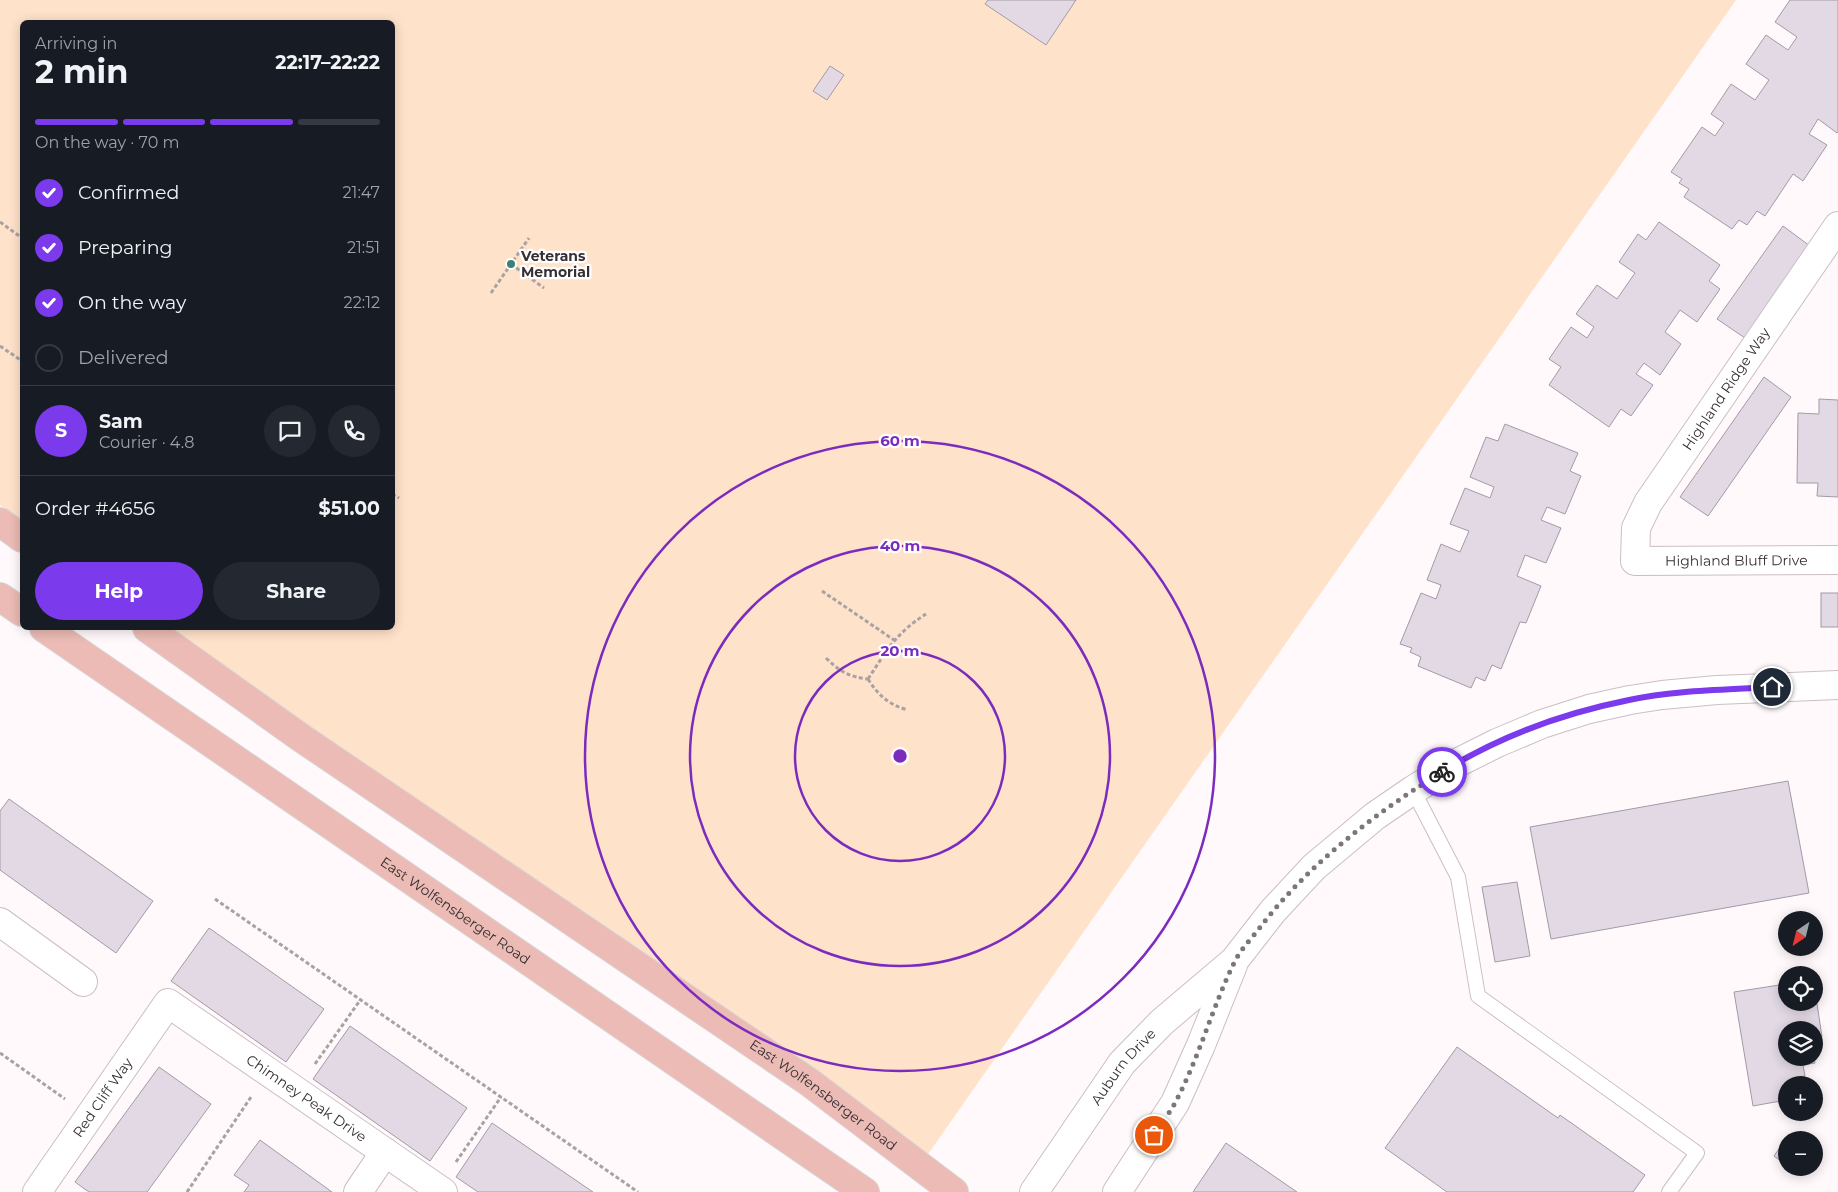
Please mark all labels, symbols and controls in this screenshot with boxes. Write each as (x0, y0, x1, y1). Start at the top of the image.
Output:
text: Arriving in (35, 34, 117, 53)
text: 22:17–22:22 (275, 51, 380, 74)
text: 2 min (35, 52, 128, 91)
text: On the way · 70 m (35, 133, 179, 152)
icon: check (35, 179, 63, 207)
text: Confirmed (78, 181, 179, 204)
text: 21:47 (343, 183, 380, 202)
icon: check (35, 234, 63, 262)
text: Preparing (78, 236, 173, 259)
text: 21:51 (347, 238, 380, 257)
place label: Veterans Memorial (520, 247, 590, 281)
marker: Veterans Memorial (505, 258, 517, 270)
icon: check (35, 289, 63, 317)
text: On the way (78, 291, 186, 314)
text: 22:12 (344, 293, 380, 312)
street label: Highland Ridge Way (1678, 324, 1774, 454)
text: Delivered (78, 346, 169, 369)
button: chat (264, 405, 316, 457)
button: phone (328, 405, 380, 457)
text: Sam (99, 410, 143, 433)
text: S (55, 419, 67, 442)
text: 60 m (880, 431, 920, 450)
text: Courier · 4.8 (99, 433, 195, 452)
text: Order #4656 (35, 497, 155, 520)
text: $51.00 (319, 497, 380, 520)
text: 40 m (880, 536, 920, 555)
street label: Highland Bluff Drive (1665, 551, 1808, 570)
button: Help (35, 562, 203, 620)
button: Share (213, 562, 380, 620)
text: 20 m (880, 641, 920, 660)
pin (1751, 666, 1793, 708)
icon: home (1758, 673, 1786, 701)
centre of rings (891, 747, 909, 765)
courier (1417, 747, 1467, 797)
icon: bike (1428, 758, 1456, 786)
street label: East Wolfensberger Road (377, 853, 534, 968)
north arrow (1778, 911, 1822, 956)
map controls (1778, 911, 1823, 1176)
button: locate (1778, 966, 1823, 1011)
button: layers (1778, 1021, 1823, 1066)
street label: Auburn Drive (1087, 1025, 1160, 1109)
street label: East Wolfensberger Road (746, 1035, 901, 1155)
street label: Chimney Peak Drive (243, 1050, 370, 1146)
street label: Red Cliff Way (69, 1054, 137, 1141)
button: + (1778, 1076, 1823, 1121)
pin (1133, 1114, 1175, 1156)
icon: bag (1140, 1121, 1168, 1149)
button: − (1778, 1131, 1823, 1176)

